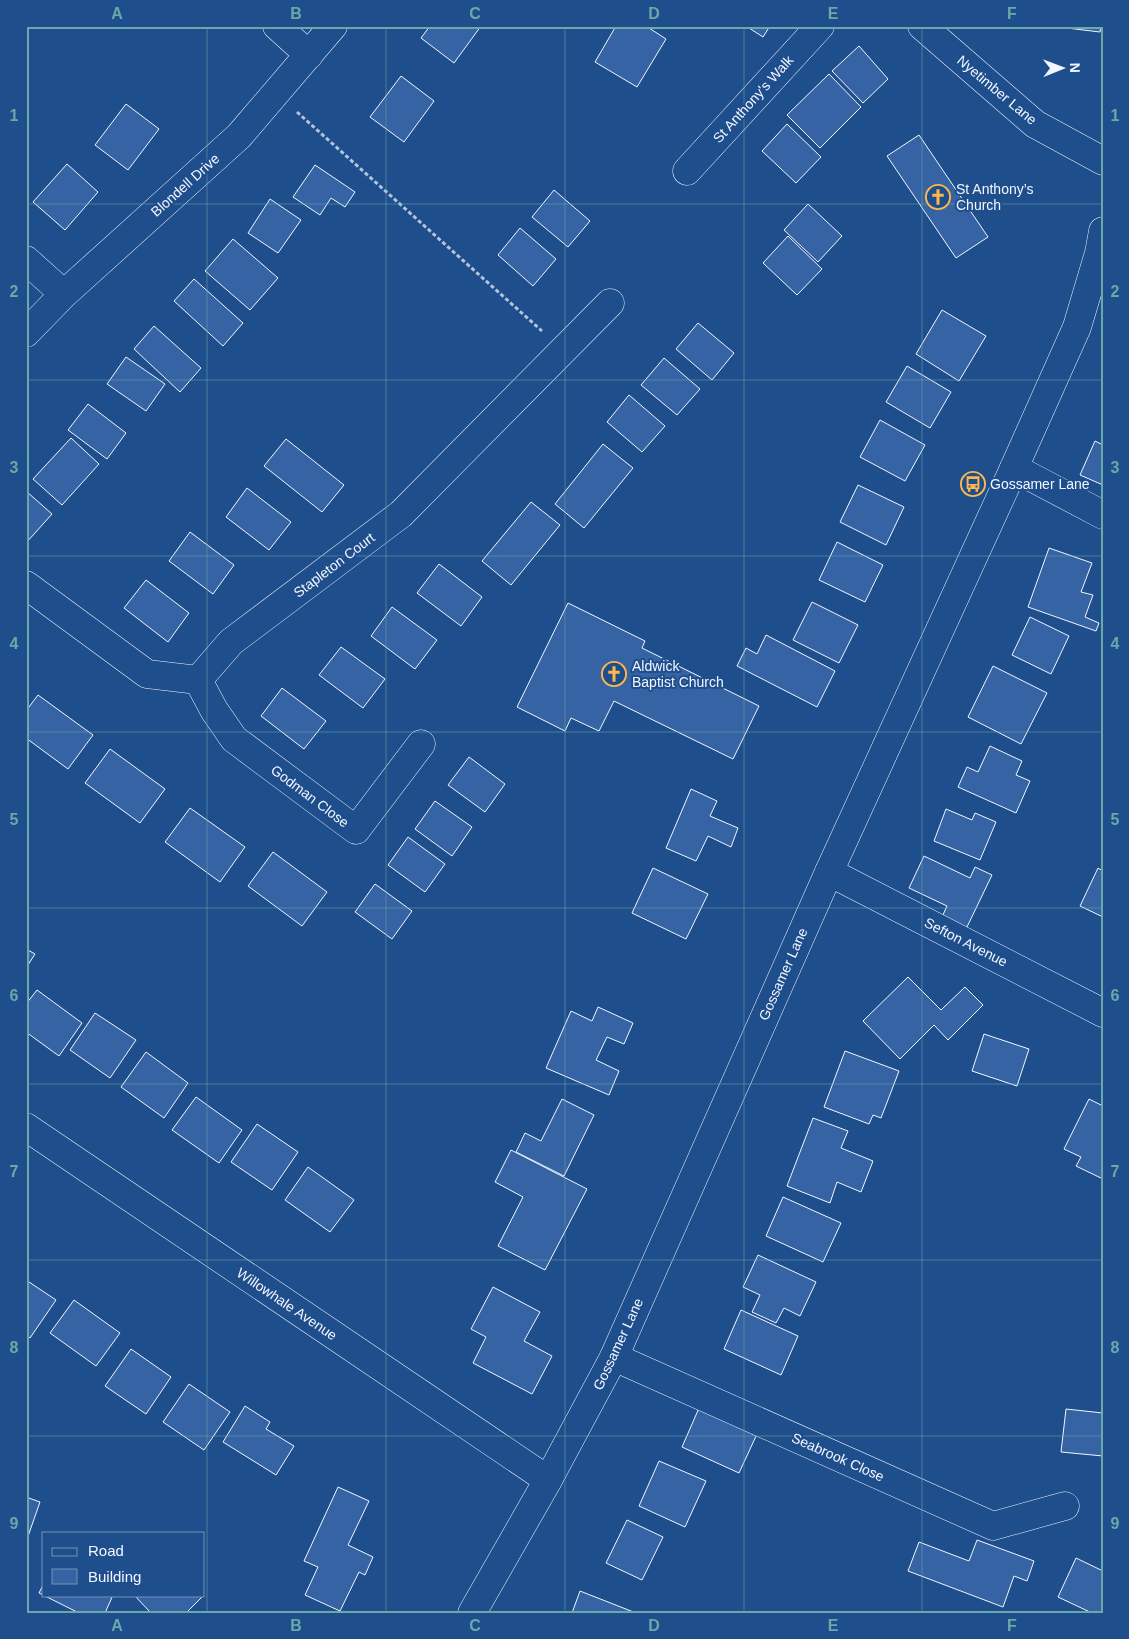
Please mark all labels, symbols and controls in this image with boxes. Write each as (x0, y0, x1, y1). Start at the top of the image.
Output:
text: A (111, 5, 123, 22)
text: B (290, 5, 302, 22)
text: C (469, 5, 481, 22)
text: D (648, 5, 660, 22)
text: E (828, 5, 839, 22)
text: F (1007, 5, 1017, 22)
north arrow (1036, 42, 1086, 92)
street label: St Anthony's Walk (710, 51, 797, 146)
street label: Nyetimber Lane (954, 52, 1040, 128)
text: N (1067, 63, 1083, 73)
text: 1 (10, 107, 19, 124)
text: 1 (1111, 107, 1120, 124)
street label: Blondell Drive (148, 150, 223, 220)
place label: St Anthony’s Church (956, 181, 1034, 213)
church icon: St Anthony’s Church (925, 184, 951, 210)
text: 2 (10, 283, 19, 300)
text: 2 (1111, 283, 1120, 300)
text: 3 (10, 459, 19, 476)
text: 3 (1111, 459, 1120, 476)
bus stop icon: Gossamer Lane (960, 471, 986, 497)
place label: Gossamer Lane (990, 476, 1090, 492)
street label: Stapleton Court (290, 529, 378, 601)
text: 4 (10, 635, 19, 652)
text: 4 (1111, 635, 1120, 652)
place label: Aldwick Baptist Church (632, 658, 724, 690)
church icon: Aldwick Baptist Church (601, 661, 627, 687)
street label: Godman Close (268, 762, 352, 831)
text: 5 (10, 811, 19, 828)
text: 5 (1111, 811, 1120, 828)
street label: Sefton Avenue (922, 914, 1010, 970)
street label: Gossamer Lane (755, 925, 811, 1023)
text: 6 (10, 987, 19, 1004)
text: 6 (1111, 987, 1120, 1004)
text: 7 (10, 1163, 19, 1180)
text: 7 (1111, 1163, 1120, 1180)
street label: Willowhale Avenue (234, 1265, 340, 1344)
street label: Gossamer Lane (590, 1295, 646, 1393)
text: 8 (10, 1339, 19, 1356)
text: 8 (1111, 1339, 1120, 1356)
street label: Seabrook Close (789, 1429, 887, 1485)
text: 9 (10, 1515, 19, 1532)
text: 9 (1111, 1515, 1120, 1532)
legend (42, 1532, 205, 1596)
text: Road (88, 1542, 124, 1559)
text: Building (88, 1568, 141, 1585)
text: A (111, 1617, 123, 1634)
text: B (290, 1617, 302, 1634)
text: C (469, 1617, 481, 1634)
text: D (648, 1617, 660, 1634)
text: E (828, 1617, 839, 1634)
text: F (1007, 1617, 1017, 1634)

